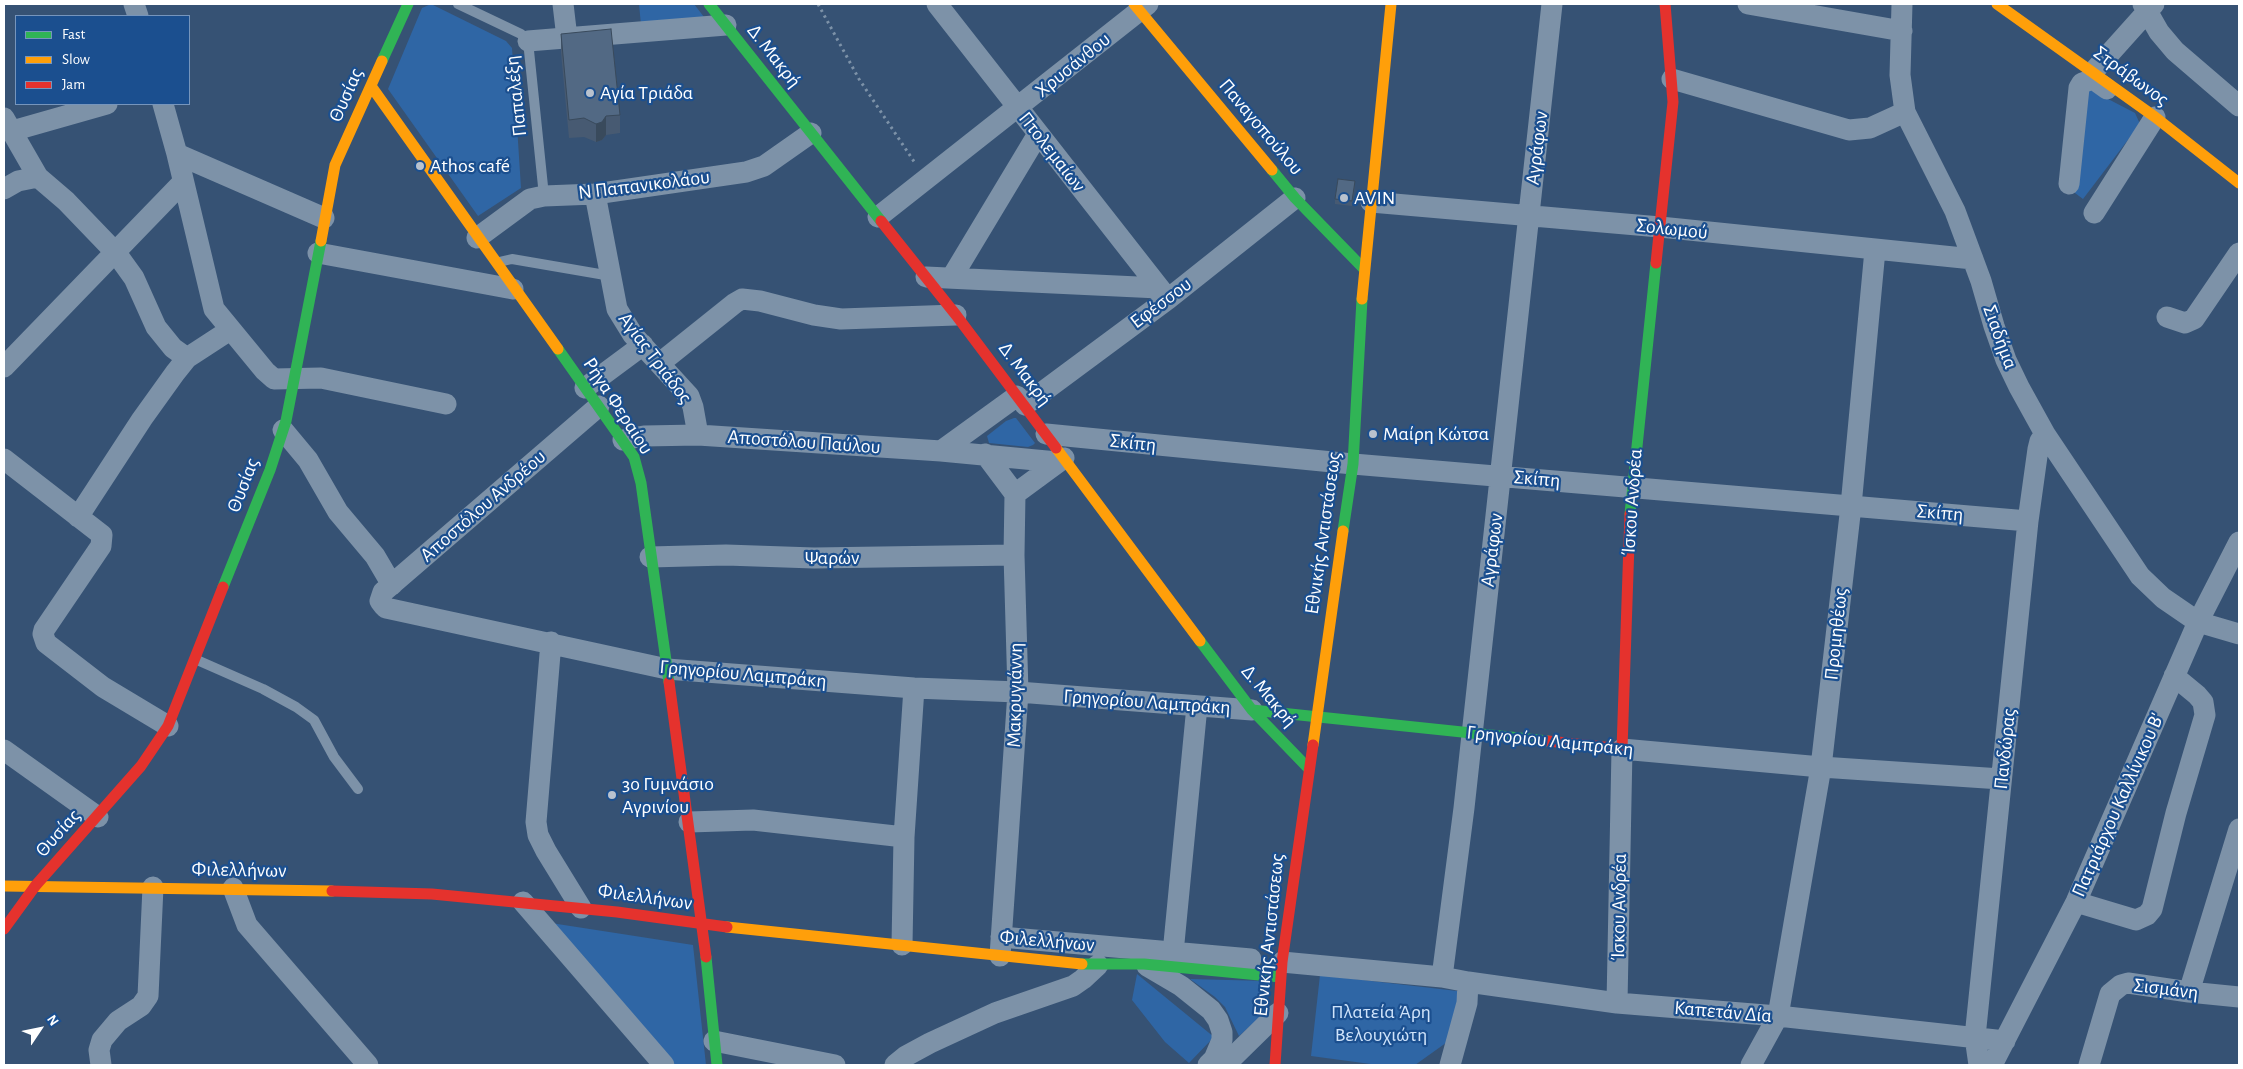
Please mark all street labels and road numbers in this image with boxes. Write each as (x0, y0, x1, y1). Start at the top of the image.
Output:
street label: Δ. Μακρή (742, 19, 806, 93)
street label: Χρυσάνθου (1030, 27, 1116, 103)
street label: Στράβωνος (2089, 41, 2173, 111)
street label: Παπαλέξη (500, 54, 532, 138)
street label: Θυσίας (324, 64, 368, 126)
street label: Παναγοπούλου (1214, 74, 1308, 180)
street label: Πτολεμαίων (1013, 107, 1091, 197)
street label: Αγράφων (1521, 110, 1553, 186)
street label: Ν Παπανικολάου (577, 165, 711, 205)
street label: Σολωμού (1635, 213, 1709, 245)
street label: Εφέσσου (1126, 272, 1196, 334)
street label: Σιαδήμα (1977, 302, 2023, 372)
street label: Αγίας Τριάδος (613, 308, 697, 408)
street label: Δ. Μακρή (993, 337, 1057, 411)
street label: Ρήγα Φεραίου (578, 353, 658, 459)
street label: Αποστόλου Παύλου (727, 425, 881, 459)
street label: Σκίπη (1109, 429, 1157, 457)
street label: Αποστόλου Ανδρέου (415, 445, 551, 567)
street label: Ίσκου Ανδρέα (1616, 448, 1648, 556)
street label: Εθνικής Αντιστάσεως (1300, 450, 1346, 616)
street label: Θυσίας (222, 454, 264, 516)
street label: Σκίπη (1513, 465, 1561, 493)
street label: Σκίπη (1916, 499, 1964, 527)
street label: Αγράφων (1476, 512, 1508, 588)
street label: Ψαρών (805, 546, 859, 570)
street label: Προμηθέως (1819, 587, 1853, 681)
street label: Μακρυγιάννη (1002, 642, 1028, 748)
street label: Γρηγορίου Λαμπράκη (658, 655, 828, 693)
street label: Δ. Μακρή (1236, 660, 1302, 732)
street label: Γρηγορίου Λαμπράκη (1063, 684, 1231, 720)
street label: Πανδώρας (1989, 707, 2021, 791)
street label: Πατριάρχου Καλλίνικου B' (2067, 709, 2169, 901)
street label: Γρηγορίου Λαμπράκη (1465, 720, 1635, 762)
street label: Θυσίας (30, 804, 86, 862)
street label: Εθνικής Αντιστάσεως (1249, 852, 1289, 1018)
street label: Ίσκου Ανδρέα (1606, 853, 1632, 961)
street label: Φιλελλήνων (191, 857, 287, 883)
street label: Φιλελλήνων (596, 878, 694, 916)
street label: Φιλελλήνων (999, 925, 1095, 957)
street label: Σισμάνη (2132, 973, 2200, 1005)
street label: Καπετάν Δία (1673, 996, 1773, 1028)

